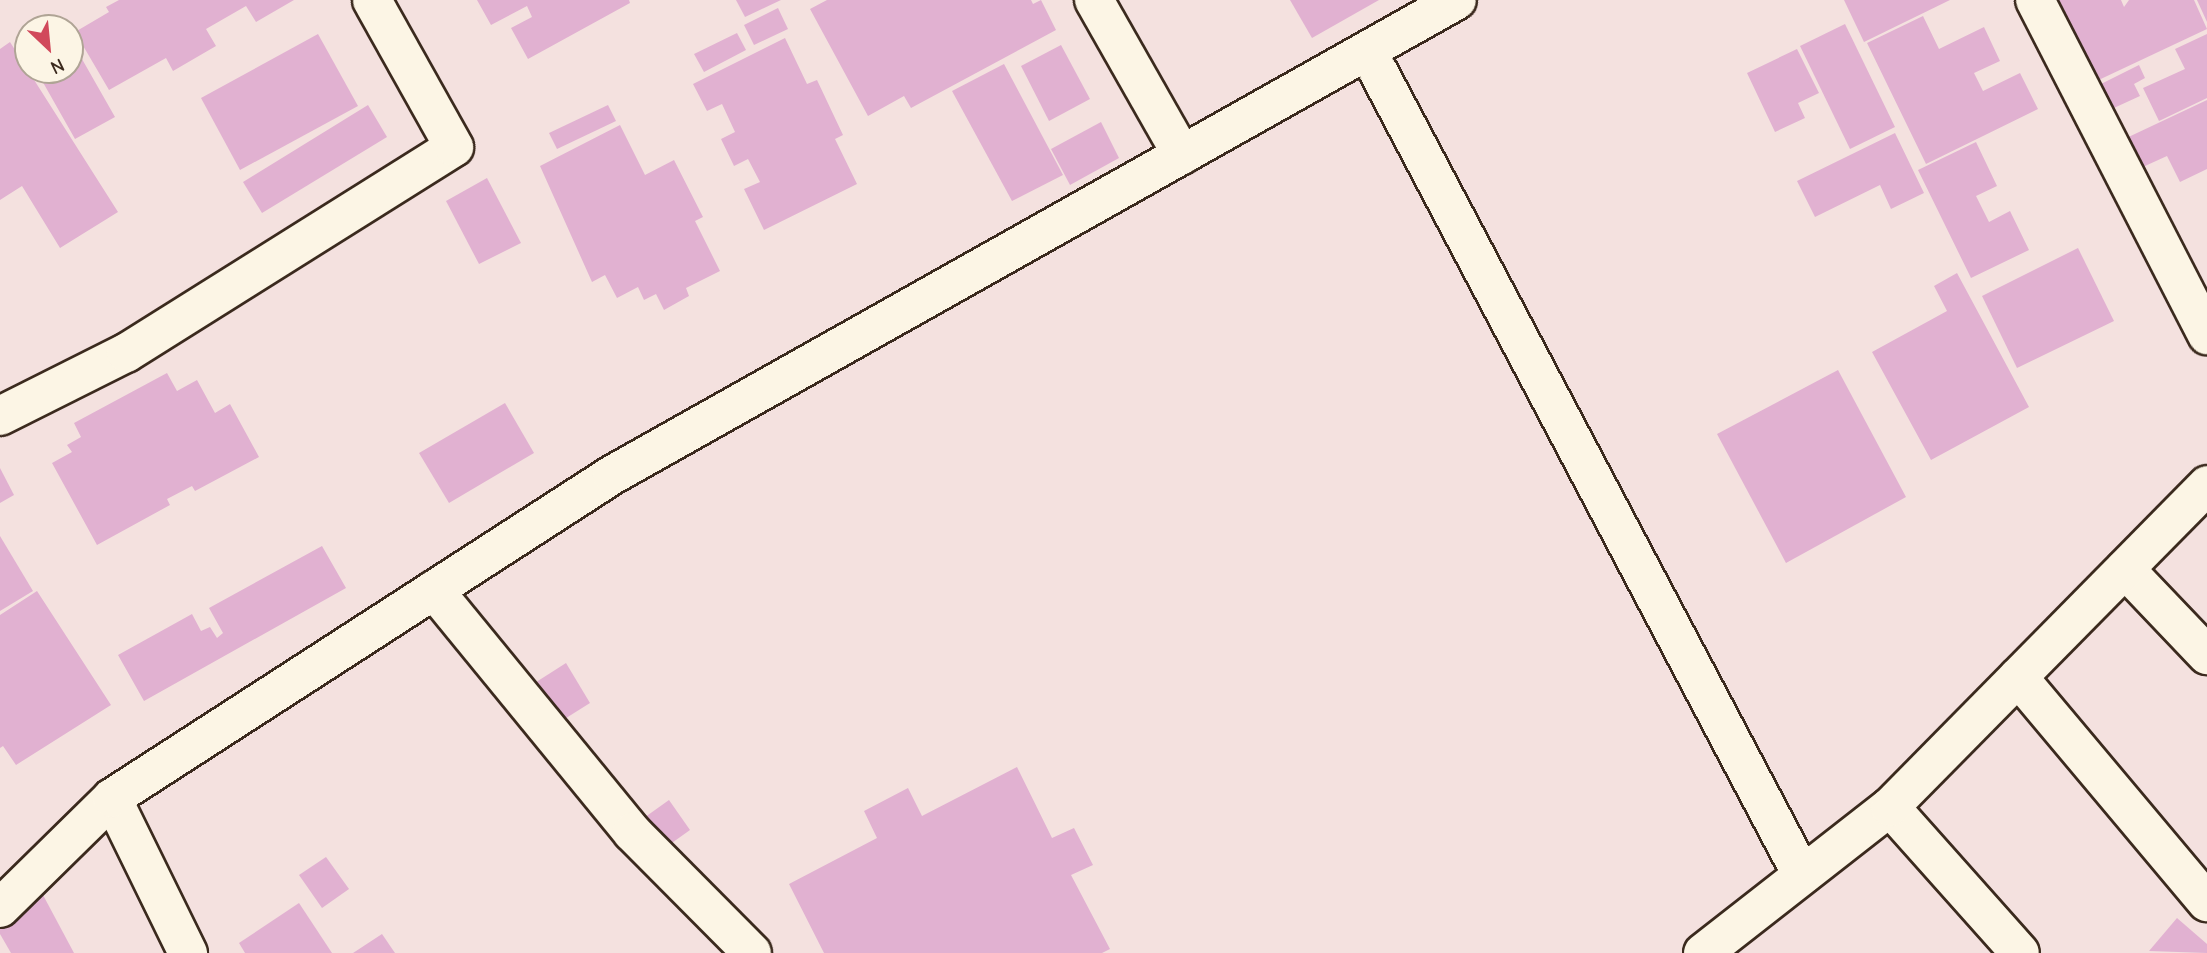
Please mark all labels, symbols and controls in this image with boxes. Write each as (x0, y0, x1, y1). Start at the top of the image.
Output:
north arrow (14, 14, 84, 84)
text: N (47, 53, 68, 79)

